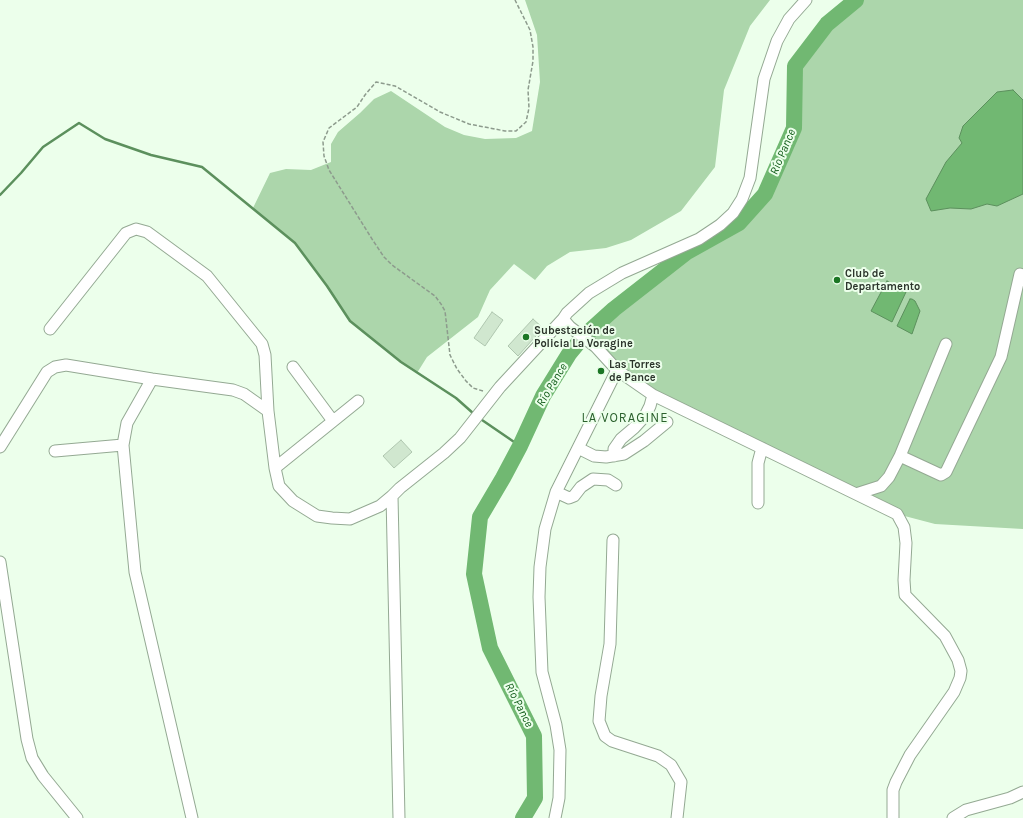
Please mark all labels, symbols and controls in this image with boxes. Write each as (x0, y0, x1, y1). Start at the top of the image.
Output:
water label: Río Pance (767, 127, 799, 177)
place label: Club de Departamento (845, 267, 920, 293)
marker: Club de Departamento (832, 275, 842, 285)
place label: Subestación de Policia La Voragine (534, 324, 633, 350)
marker: Subestación de Policia La Voragine (521, 332, 531, 342)
place label: Las Torres de Pance (609, 358, 661, 384)
water label: Río Pance (533, 361, 571, 409)
marker: Las Torres de Pance (596, 366, 606, 376)
district label: LA VORAGINE (582, 410, 668, 426)
water label: Río Pance (502, 680, 536, 730)

